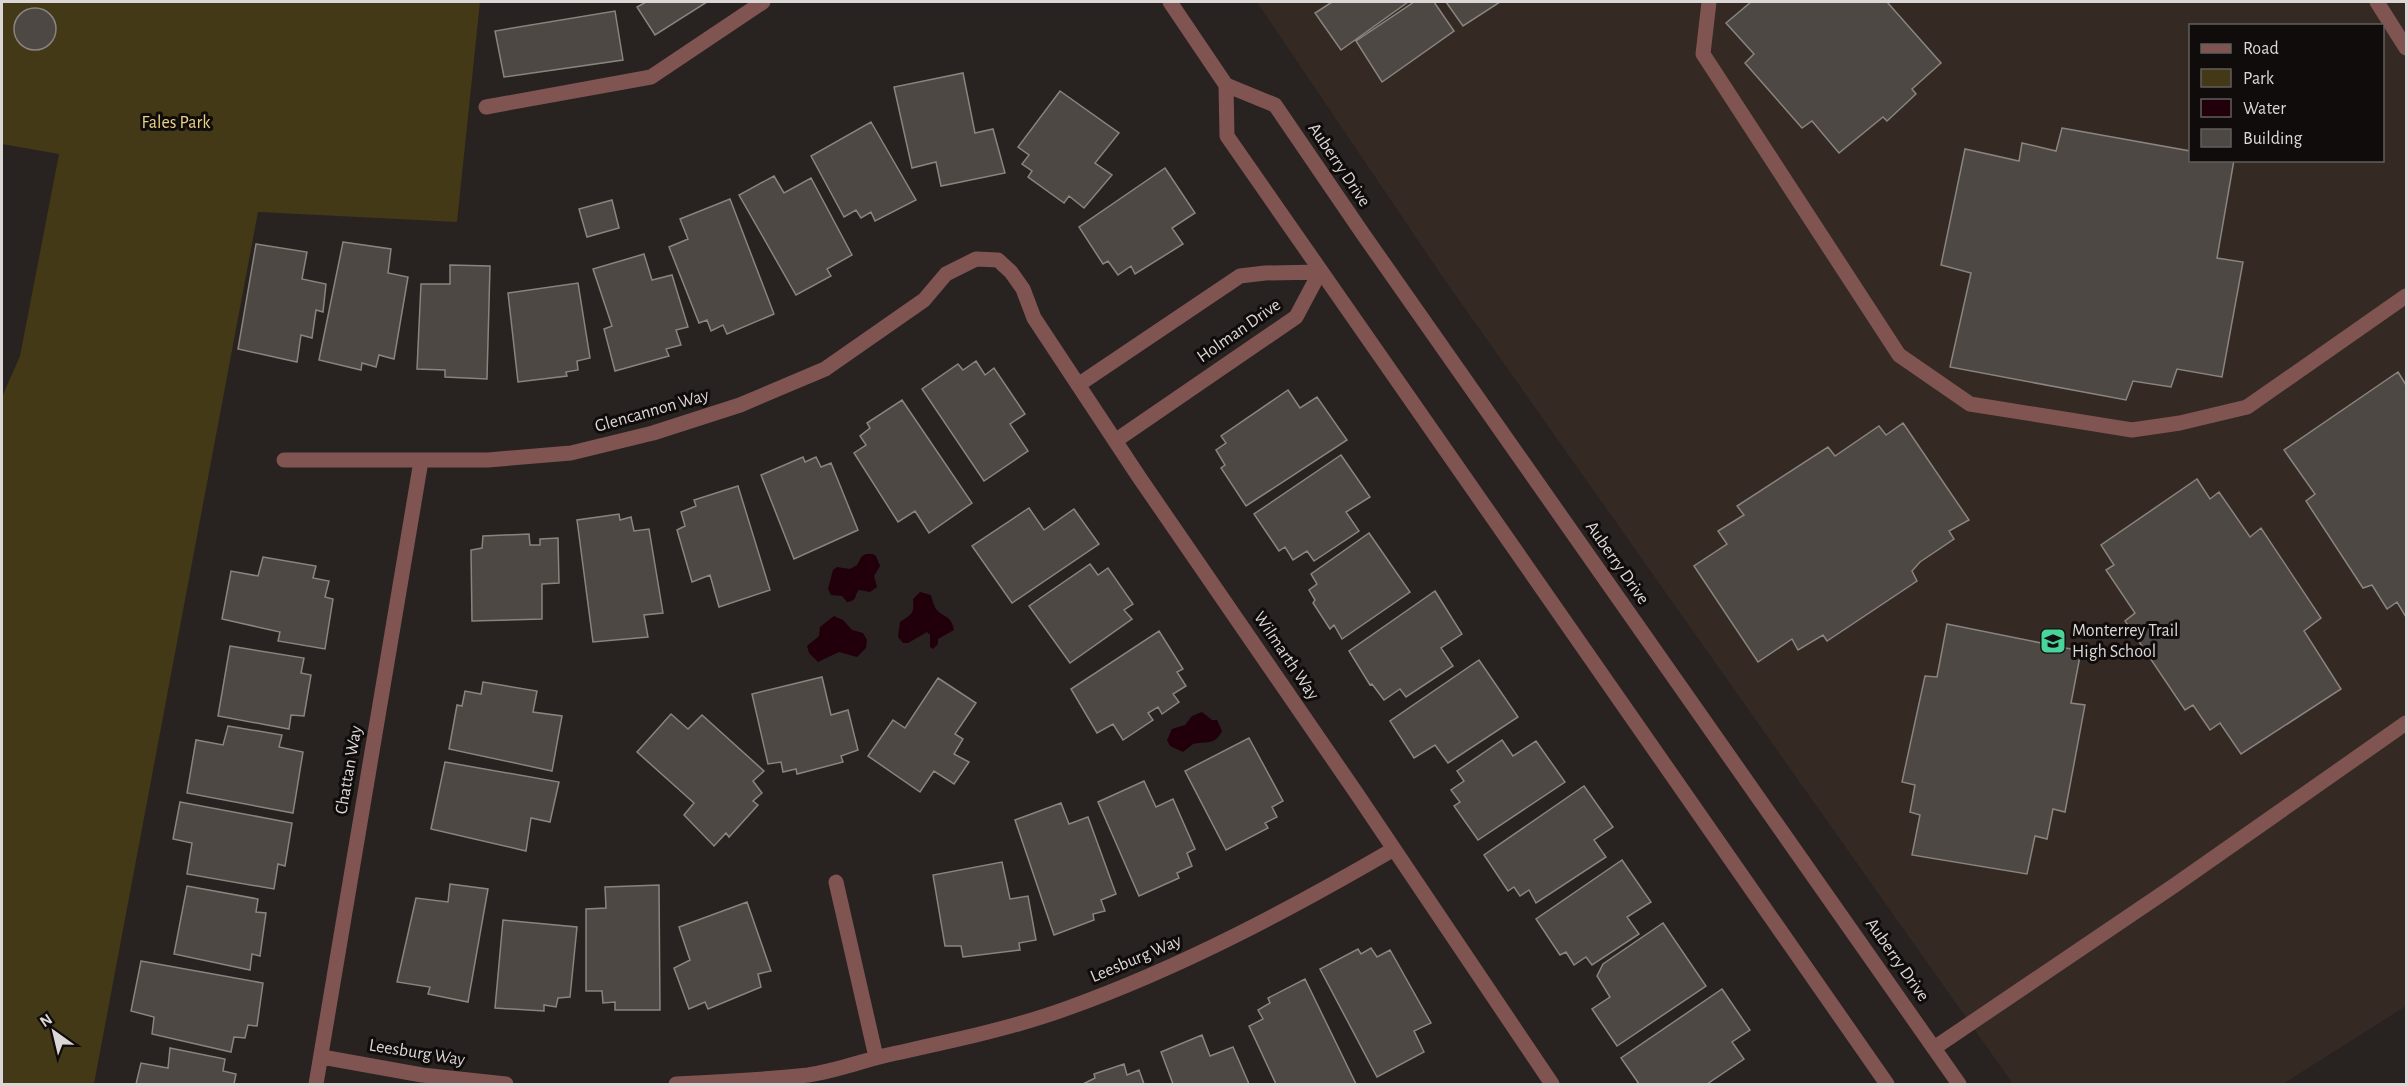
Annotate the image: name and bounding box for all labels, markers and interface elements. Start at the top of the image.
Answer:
legend [2189,24,2384,162]
text: Road [2243,40,2279,58]
text: Park [2243,70,2275,88]
text: Water [2243,100,2286,118]
park label: Fales Park [141,114,211,132]
street label: Auberry Drive [1304,120,1374,210]
text: Building [2243,130,2303,148]
street label: Holman Drive [1194,296,1284,366]
street label: Glencannon Way [593,386,711,436]
street label: Auberry Drive [1582,518,1652,608]
street label: Wilmarth Way [1250,609,1322,704]
place label: Monterrey Trail High School [2072,622,2179,661]
school or university icon: Monterrey Trail High School [2038,626,2068,656]
street label: Chattan Way [332,724,366,816]
street label: Auberry Drive [1862,915,1932,1005]
street label: Leesburg Way [1088,932,1185,986]
north arrow [24,1002,84,1062]
text: N [37,1011,55,1030]
street label: Leesburg Way [368,1037,467,1070]

